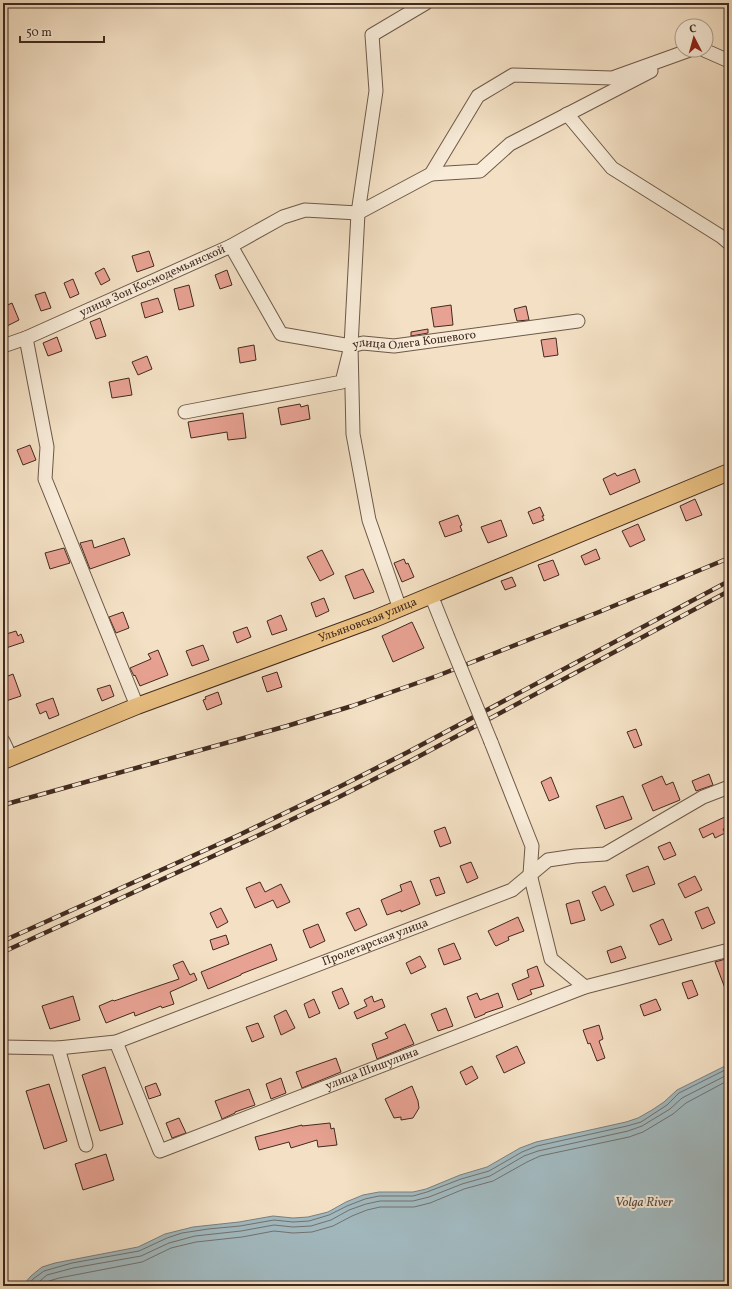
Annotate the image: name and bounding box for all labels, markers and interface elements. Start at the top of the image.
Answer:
scale bar [20,18,104,44]
north arrow [674,18,714,58]
text: С [689,22,697,37]
text: 50 m [26,25,52,41]
street label: улица Зои Космодемьянской [77,241,228,321]
street label: улица Олега Кошевого [351,327,477,354]
street label: Ульяновская улица [316,594,419,647]
street label: Пролетарская улица [320,915,431,970]
street label: улица Шишулина [323,1044,421,1094]
water label: Volga River [615,1194,673,1212]

